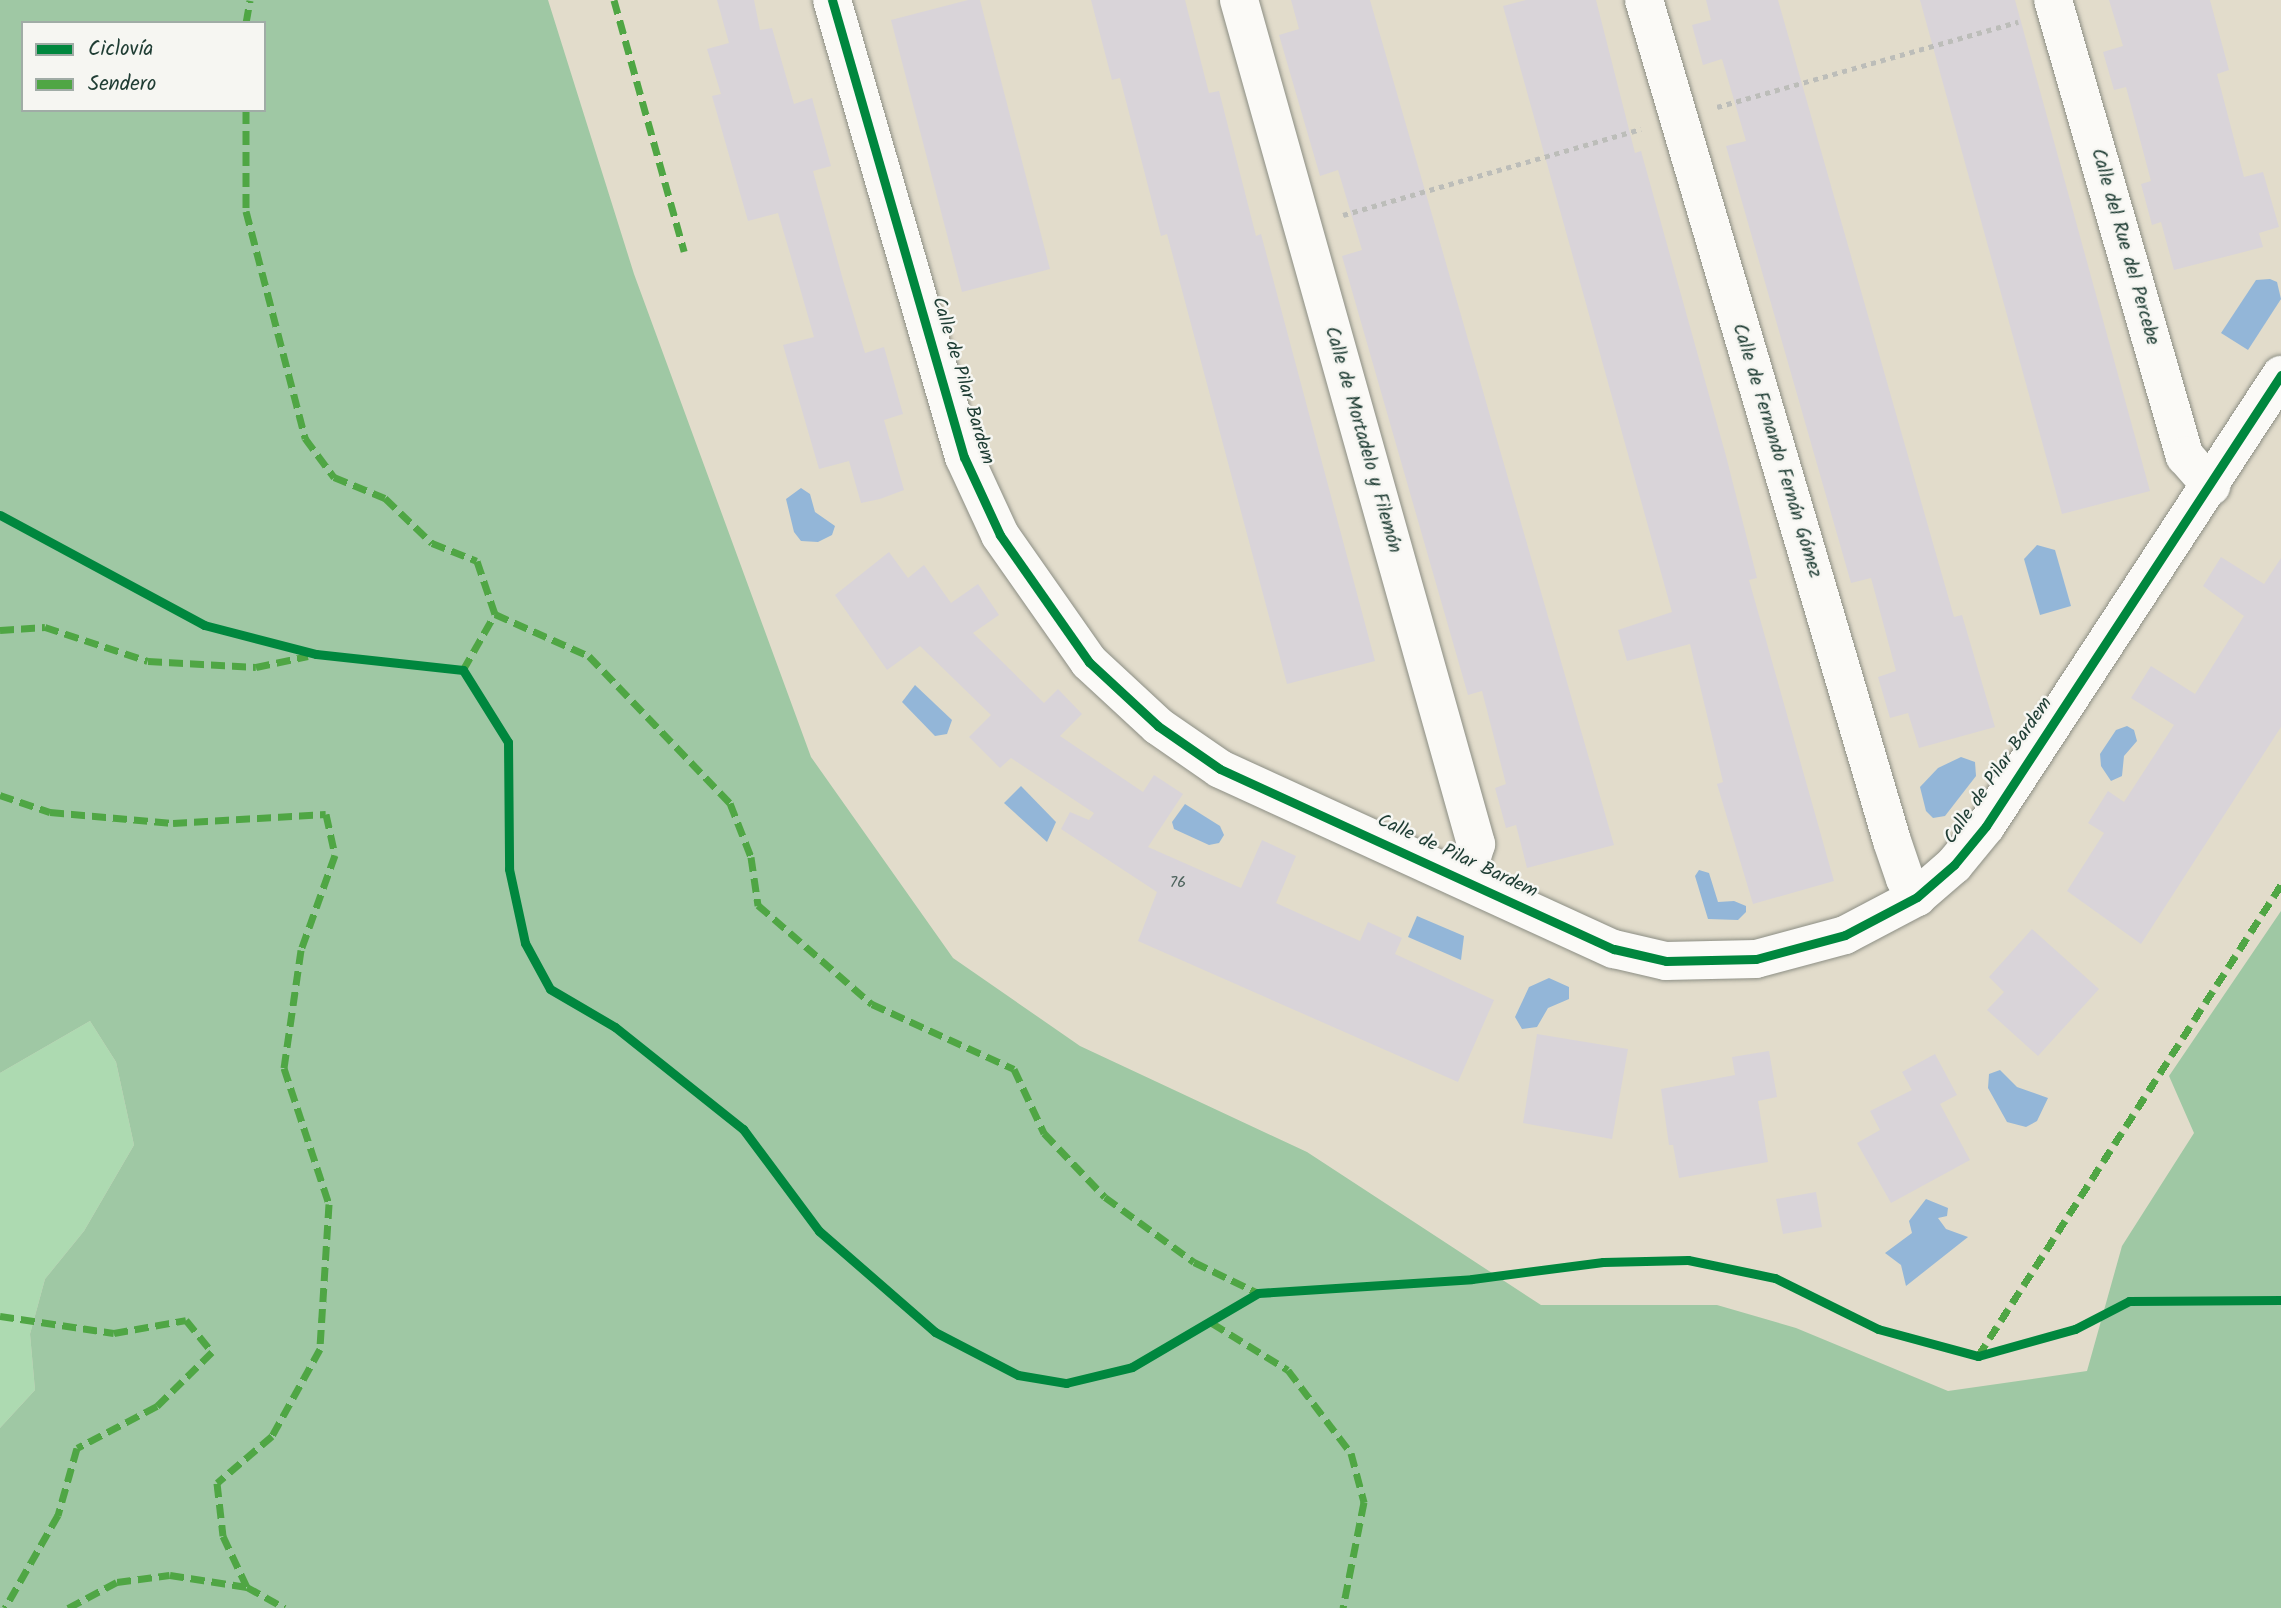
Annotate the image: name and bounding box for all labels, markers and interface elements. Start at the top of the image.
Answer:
legend [21,21,266,112]
text: Ciclovía [88,33,153,66]
text: Sendero [88,68,156,101]
street label: Calle del Rue del Percebe [2085,146,2163,348]
street label: Calle de Pilar Bardem [926,294,998,468]
street label: Calle de Fernando Fernán Gómez [1726,321,1826,581]
street label: Calle de Mortadelo y Filemón [1319,324,1405,556]
street label: Calle de Pilar Bardem [1940,693,2058,849]
street label: Calle de Pilar Bardem [1373,810,1541,904]
house number: 76 [1170,873,1186,893]

